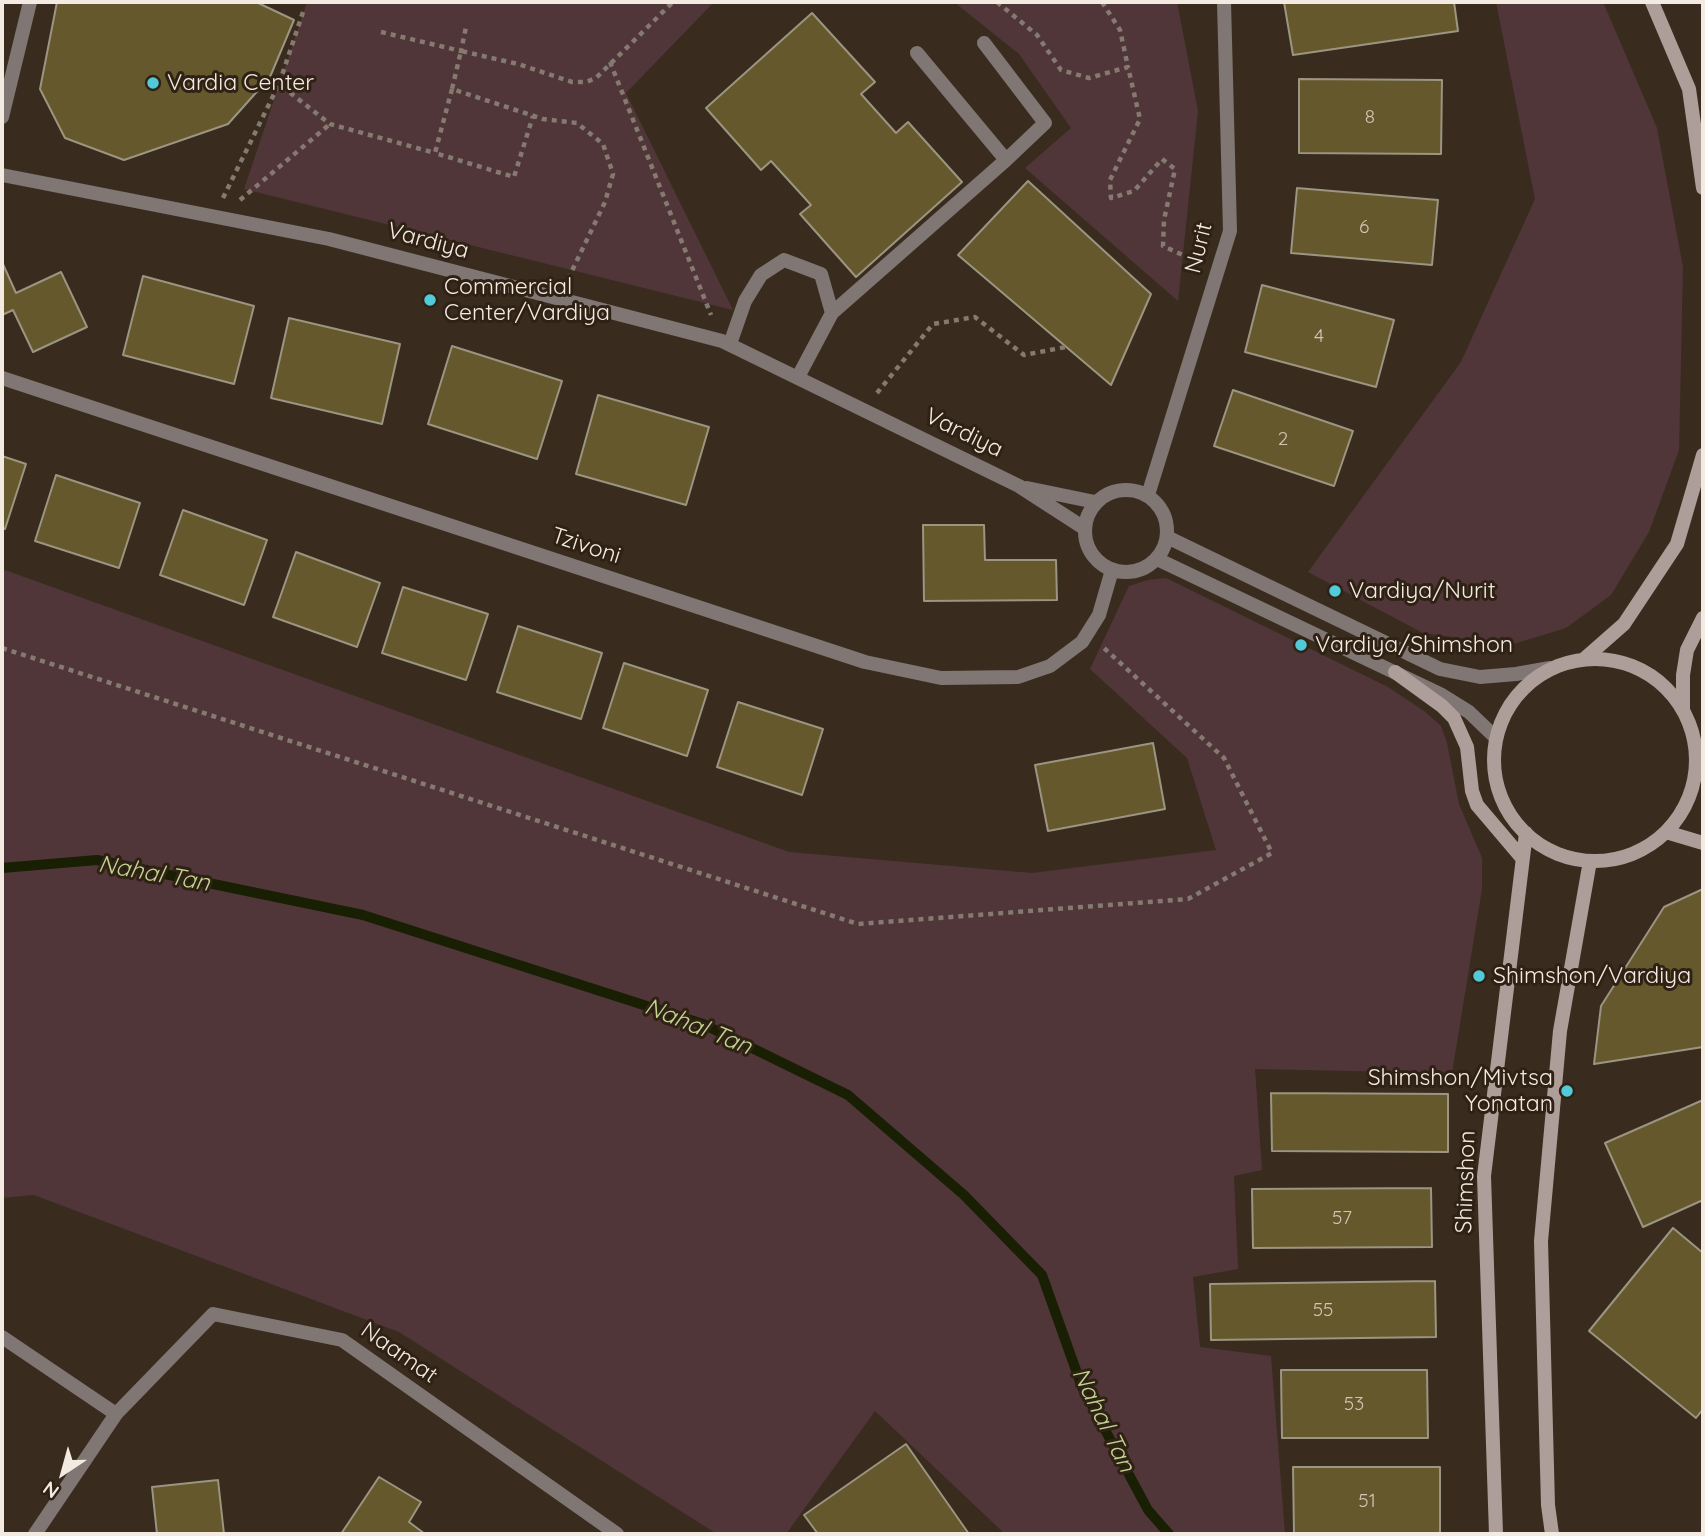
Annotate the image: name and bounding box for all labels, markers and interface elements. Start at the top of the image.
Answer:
place label: Vardia Center [167,69,314,97]
marker: Vardia Center [145,75,161,91]
house number: 8 [1365,106,1375,128]
house number: 6 [1359,216,1369,238]
street label: Vardiya [384,217,472,265]
street label: Nurit [1179,220,1219,276]
place label: Commercial Center/Vardiya [444,273,610,327]
marker: Commercial Center/Vardiya [422,292,438,308]
house number: 4 [1314,325,1324,347]
street label: Vardiya [921,402,1007,464]
house number: 2 [1278,428,1288,450]
street label: Tzivoni [548,522,624,570]
place label: Vardiya/Nurit [1349,577,1496,605]
marker: Vardiya/Nurit [1327,583,1343,599]
place label: Vardiya/Shimshon [1315,631,1513,659]
marker: Vardiya/Shimshon [1293,637,1309,653]
water label: Nahal Tan [96,850,212,898]
place label: Shimshon/Vardiya [1493,962,1691,990]
marker: Shimshon/Vardiya [1471,968,1487,984]
water label: Nahal Tan [640,993,756,1061]
place label: Shimshon/Mivtsa Yonatan [1368,1064,1553,1118]
marker: Shimshon/Mivtsa Yonatan [1559,1083,1575,1099]
street label: Shimshon [1450,1130,1482,1234]
house number: 57 [1332,1207,1352,1229]
house number: 55 [1313,1299,1333,1321]
street label: Naamat [355,1317,443,1389]
water label: Nahal Tan [1065,1363,1141,1477]
house number: 53 [1344,1393,1364,1415]
north arrow [28,1438,98,1508]
text: N [38,1476,63,1504]
house number: 51 [1358,1490,1376,1512]

